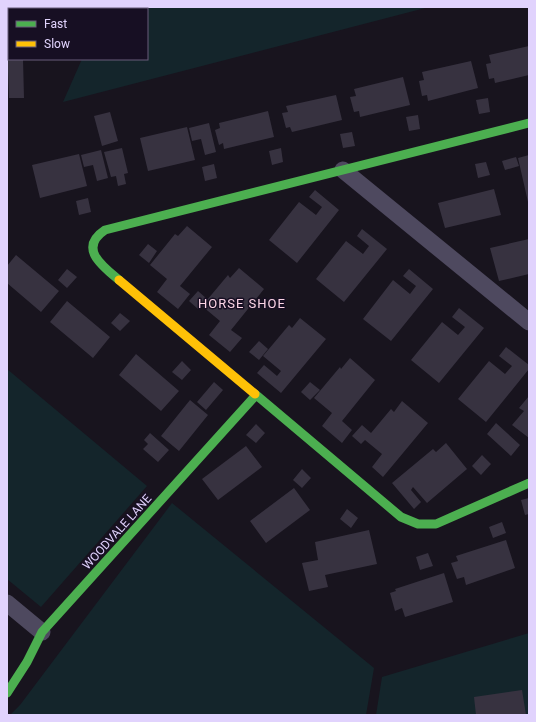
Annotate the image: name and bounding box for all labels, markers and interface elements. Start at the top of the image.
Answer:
legend [8,8,148,60]
text: Fast [44,17,67,31]
text: Slow [44,37,70,51]
district label: HORSE SHOE [198,296,286,311]
street label: WOODVALE LANE [80,492,154,572]

